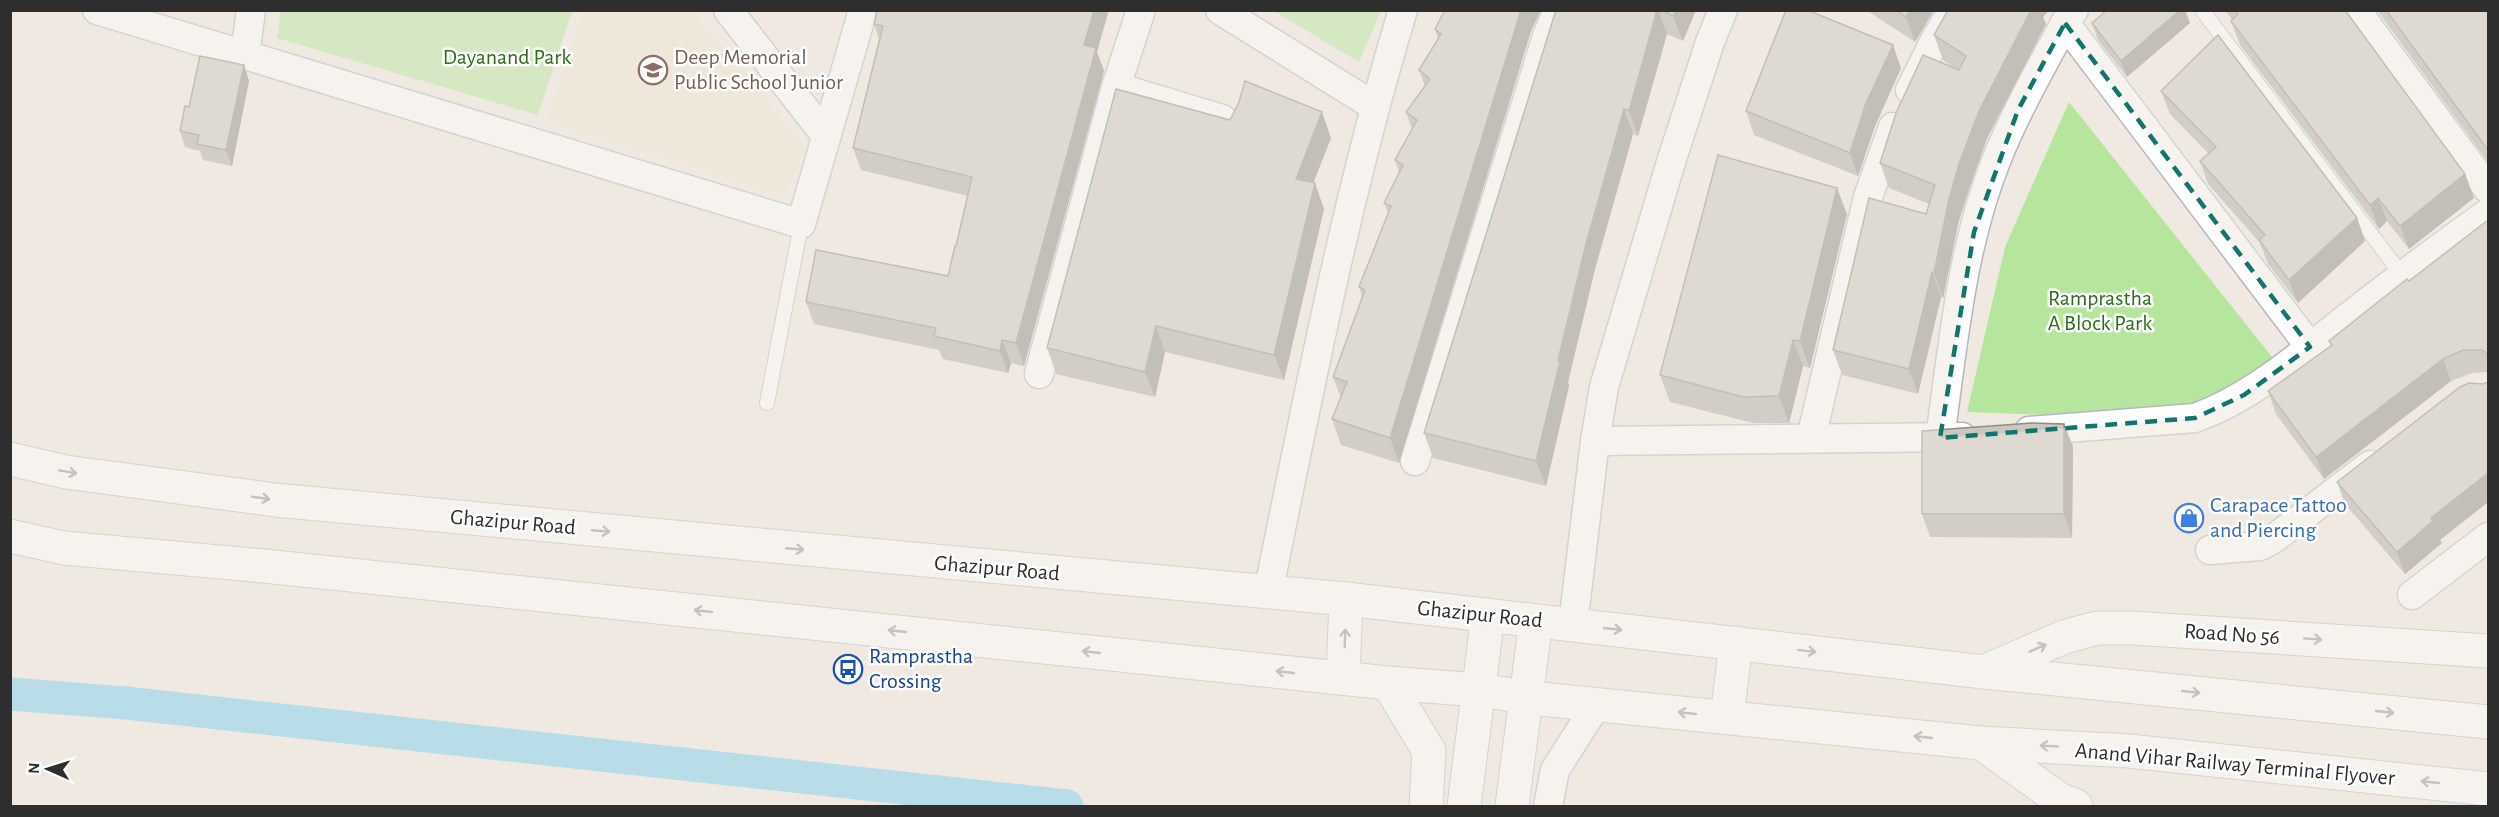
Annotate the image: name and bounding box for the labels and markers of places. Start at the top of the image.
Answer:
place label: Deep Memorial Public School Junior [674,46,843,93]
school or university icon: Deep Memorial Public School Junior [637,54,669,86]
place label: Carapace Tattoo and Piercing [2210,494,2347,541]
shop icon: Carapace Tattoo and Piercing [2173,502,2205,534]
place label: Ramprastha Crossing [869,645,973,692]
bus stop icon: Ramprastha Crossing [832,653,864,685]

